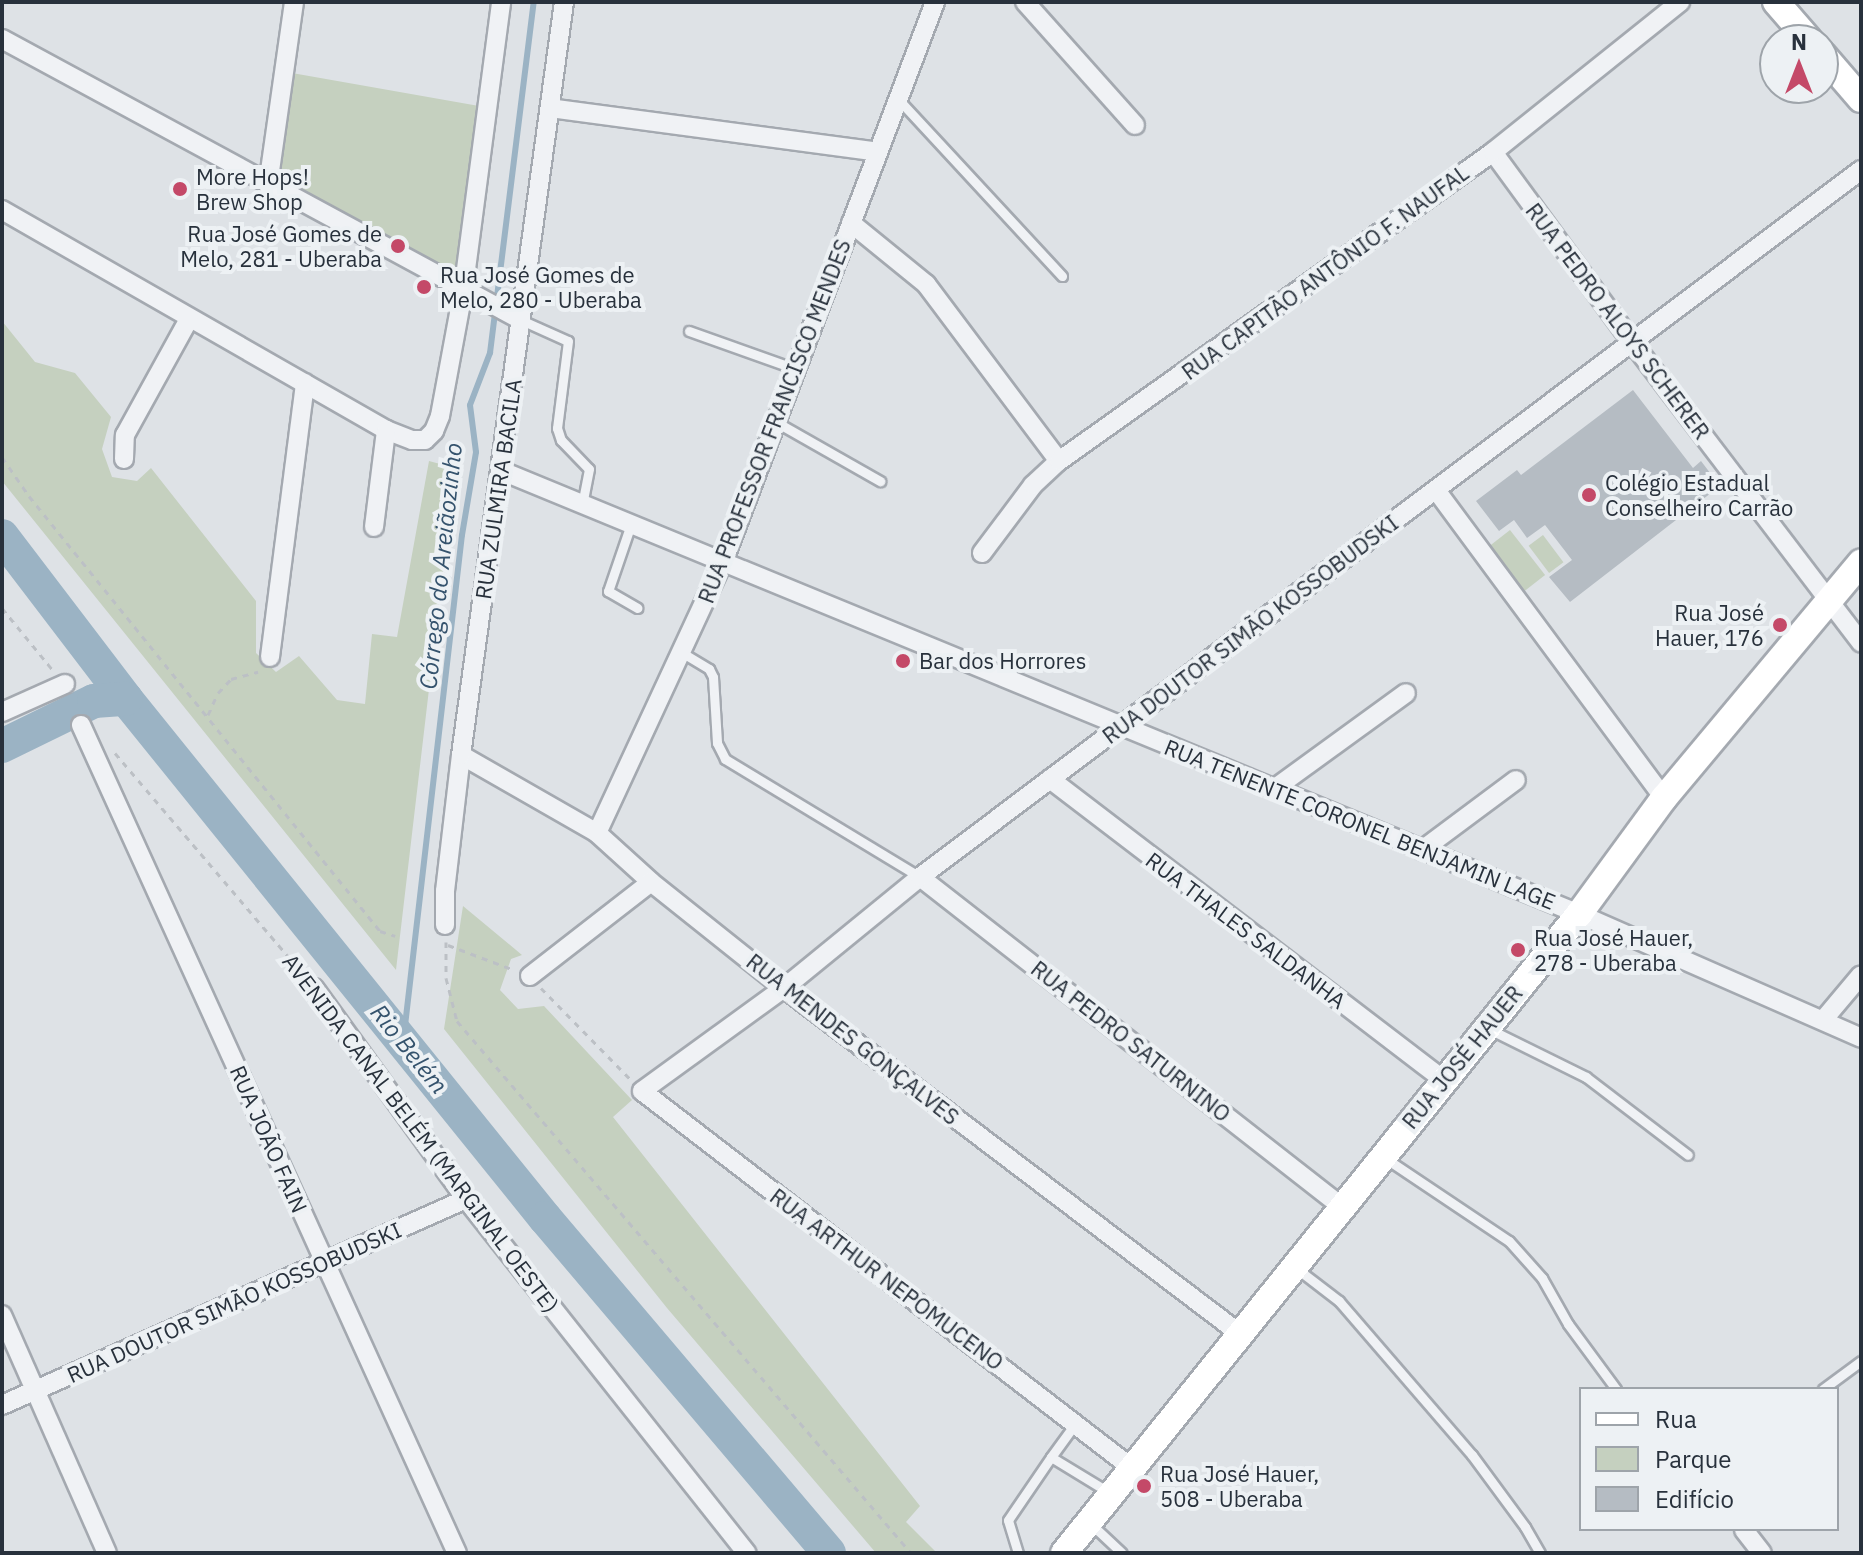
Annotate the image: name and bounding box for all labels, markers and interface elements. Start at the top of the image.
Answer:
north arrow [1759,24,1839,104]
text: N [1791,27,1807,56]
street label: RUA CAPITÃO ANTÔNIO F. NAUFAL [1176,159,1474,385]
place label: More Hops! Brew Shop [196,163,309,214]
marker: More Hops! Brew Shop [171,180,189,198]
street label: RUA PEDRO ALOYS SCHERER [1520,198,1716,444]
place label: Rua José Gomes de Melo, 281 - Uberaba [180,220,382,272]
street label: RUA PROFESSOR FRANCISCO MENDES [692,235,856,607]
marker: Rua José Gomes de Melo, 281 - Uberaba [389,237,407,255]
place label: Rua José Gomes de Melo, 280 - Uberaba [440,261,642,312]
marker: Rua José Gomes de Melo, 280 - Uberaba [415,278,433,296]
street label: RUA ZULMIRA BACILA [469,377,527,601]
water label: Córrego do Areiãozinho [414,441,468,691]
place label: Colégio Estadual Conselheiro Carrão [1605,469,1793,520]
marker: Colégio Estadual Conselheiro Carrão [1580,486,1598,504]
street label: RUA DOUTOR SIMÃO KOSSOBUDSKI [1097,509,1403,749]
place label: Rua José Hauer, 176 [1655,599,1764,650]
marker: Rua José Hauer, 176 [1771,616,1789,634]
place label: Bar dos Horrores [919,648,1086,674]
marker: Bar dos Horrores [894,652,912,670]
street label: RUA TENENTE CORONEL BENJAMIN LAGE [1161,733,1559,915]
street label: RUA THALES SALDANHA [1141,846,1351,1014]
place label: Rua José Hauer, 278 - Uberaba [1534,924,1693,976]
marker: Rua José Hauer, 278 - Uberaba [1509,941,1527,959]
street label: RUA MENDES GONÇALVES [741,948,965,1130]
street label: AVENIDA CANAL BELÉM (MARGINAL OESTE) [277,949,565,1317]
street label: RUA PEDRO SATURNINO [1026,955,1236,1127]
street label: RUA JOSÉ HAUER [1396,980,1528,1134]
water label: Rio Belém [364,999,454,1099]
street label: RUA JOÃO FAIN [225,1061,313,1217]
street label: RUA ARTHUR NEPOMUCENO [765,1183,1009,1375]
street label: RUA DOUTOR SIMÃO KOSSOBUDSKI [63,1216,405,1388]
legend [1579,1387,1839,1531]
text: Rua [1655,1403,1697,1435]
text: Parque [1655,1443,1732,1475]
place label: Rua José Hauer, 508 - Uberaba [1160,1460,1319,1512]
marker: Rua José Hauer, 508 - Uberaba [1135,1477,1153,1495]
text: Edifício [1655,1483,1734,1515]

